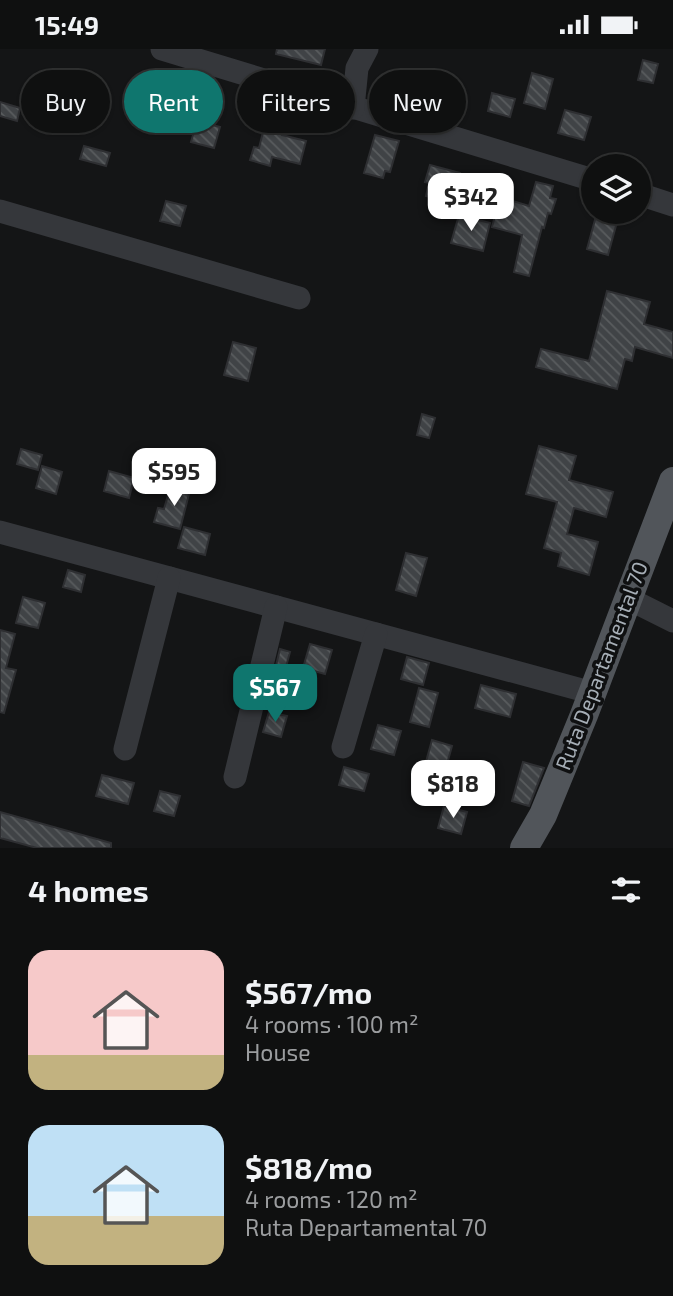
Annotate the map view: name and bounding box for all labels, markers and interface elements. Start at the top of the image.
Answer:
text: 15:49 [35,9,99,40]
chip: Buy [21,70,110,133]
chip: Rent [124,70,223,133]
chip: Filters [237,70,355,133]
chip: New [369,70,466,133]
map controls [581,154,651,224]
button: layers [581,154,651,224]
pin: $342 [430,173,512,233]
text: $342 [444,182,498,210]
pin: $595 [133,449,215,508]
text: $595 [148,457,200,485]
street label: Ruta Departamental 70 [549,558,652,773]
pin: $567 [234,665,316,724]
text: $567 [249,673,301,701]
pin: $818 [412,761,494,820]
text: $818 [427,769,479,797]
icon: filters [607,871,645,909]
text: 4 homes [28,872,149,908]
text: $567/mo [245,974,372,1010]
icon: home [84,978,168,1062]
text: 4 rooms · 100 m² [245,1010,419,1038]
text: House [245,1038,311,1066]
text: $818/mo [245,1149,373,1185]
icon: home [84,1153,168,1237]
text: 4 rooms · 120 m² [245,1185,418,1213]
text: Ruta Departamental 70 [245,1213,487,1241]

